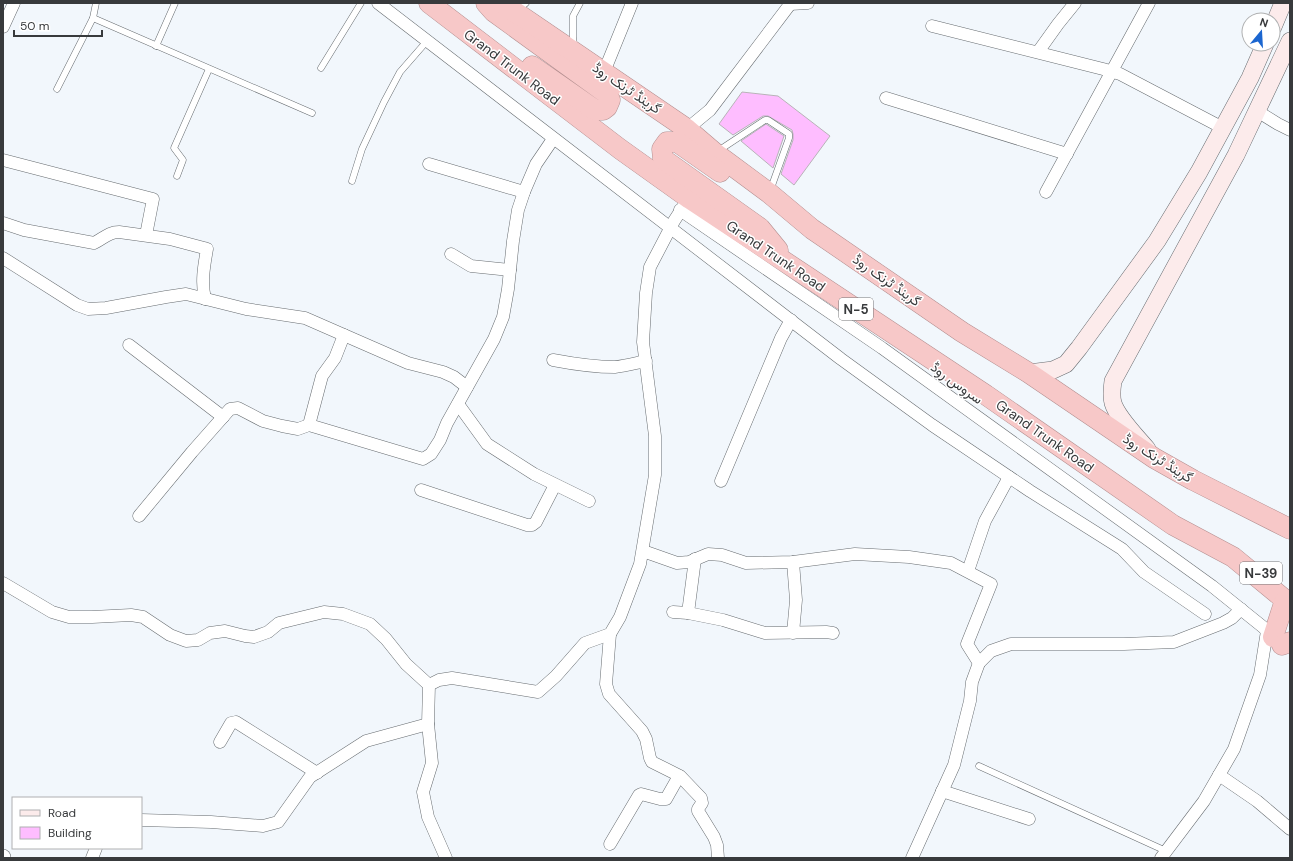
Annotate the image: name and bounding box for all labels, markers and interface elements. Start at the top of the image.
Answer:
scale bar [14,12,102,38]
north arrow [1241,12,1281,52]
text: N [1258,15,1270,30]
text: 50 m [20,18,49,34]
street label: Grand Trunk Road [460,25,564,109]
street label: گرینڈ ٹرنک روڈ [589,58,665,118]
street label: Grand Trunk Road [723,216,829,296]
street label: گرینڈ ٹرنک روڈ [850,250,924,310]
road number: N-5 [839,298,873,320]
street label: سروس روڈ [927,358,987,408]
street label: Grand Trunk Road [992,395,1098,477]
street label: گرینڈ ٹرنک روڈ [1120,429,1196,487]
road number: N-39 [1240,562,1282,584]
legend [12,797,142,849]
text: Road [48,805,76,821]
text: Building [48,825,92,841]

